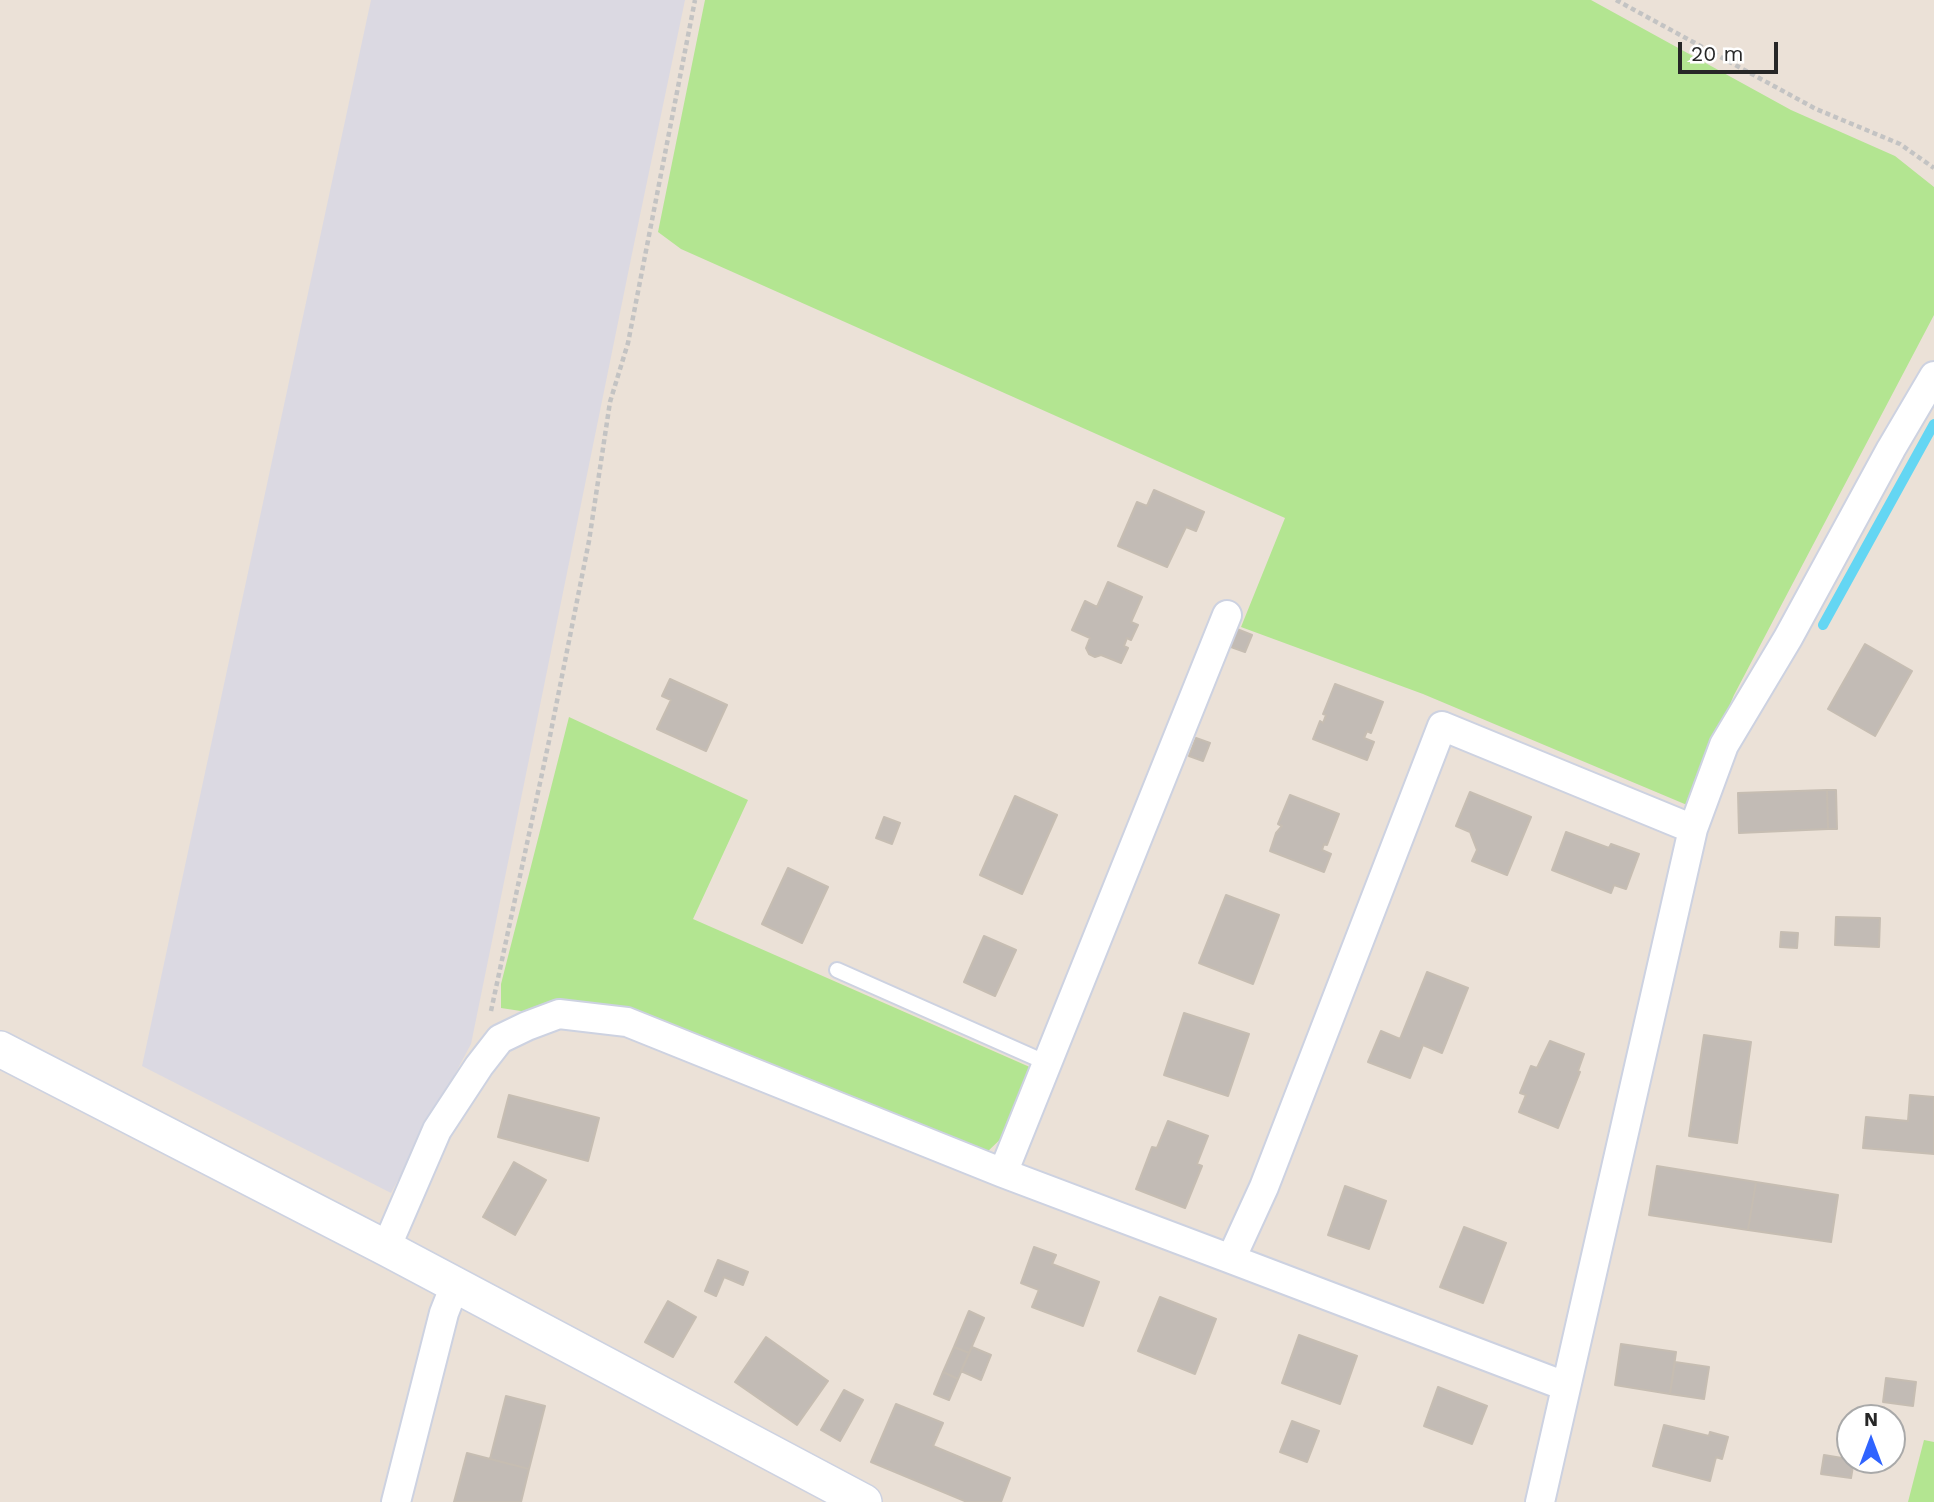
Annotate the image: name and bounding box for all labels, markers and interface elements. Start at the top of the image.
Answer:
scale bar [1682,28,1782,72]
text: 20 m [1691,41,1743,66]
north arrow [1836,1404,1906,1474]
text: N [1864,1408,1878,1431]

